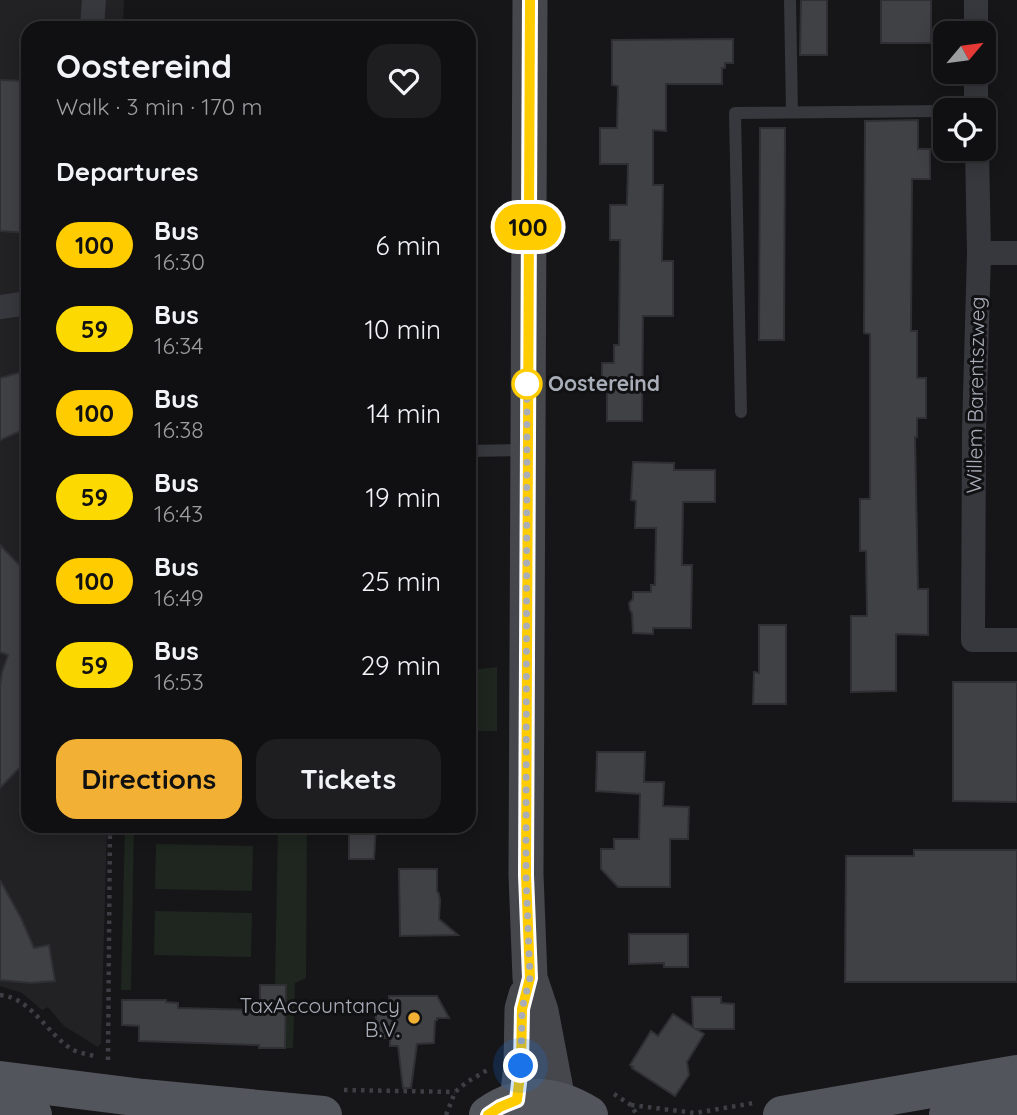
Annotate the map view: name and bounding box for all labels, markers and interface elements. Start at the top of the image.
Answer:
north arrow [933,21,996,84]
map controls [933,21,996,161]
button: heart [367,44,441,118]
text: Oostereind [56,45,232,86]
text: Walk · 3 min · 170 m [56,92,262,121]
button: locate [933,98,996,161]
text: Departures [56,155,199,188]
line badge: 100 [488,204,568,250]
text: 100 [509,212,547,242]
text: Bus [154,214,199,247]
text: 6 min [376,229,441,262]
text: 100 [75,230,114,260]
text: 16:30 [154,247,205,276]
street label: Willem Barentszweg [960,296,990,494]
text: Bus [154,298,199,331]
text: 10 min [365,313,441,346]
text: 59 [81,314,108,344]
text: 16:34 [154,331,203,360]
marker: Oostereind [512,369,542,399]
place label: Oostereind [548,370,660,396]
text: Bus [154,382,199,415]
text: 14 min [367,397,441,430]
text: 100 [75,398,114,428]
text: 16:38 [154,415,204,444]
text: Bus [154,466,199,499]
text: 19 min [365,481,441,514]
text: 59 [81,482,108,512]
text: 16:43 [154,499,203,528]
text: Bus [154,550,199,583]
text: 25 min [361,565,441,598]
text: 100 [75,566,114,596]
text: 16:49 [154,583,204,612]
text: Bus [154,634,199,667]
text: 29 min [361,649,441,682]
text: 59 [81,650,108,680]
text: 16:53 [154,667,204,696]
button: Directions [56,739,242,819]
button: Tickets [256,739,441,819]
place label: TaxAccountancy B.V. [240,992,400,1042]
marker: TaxAccountancy B.V. [406,1010,422,1026]
your location [503,1048,538,1083]

